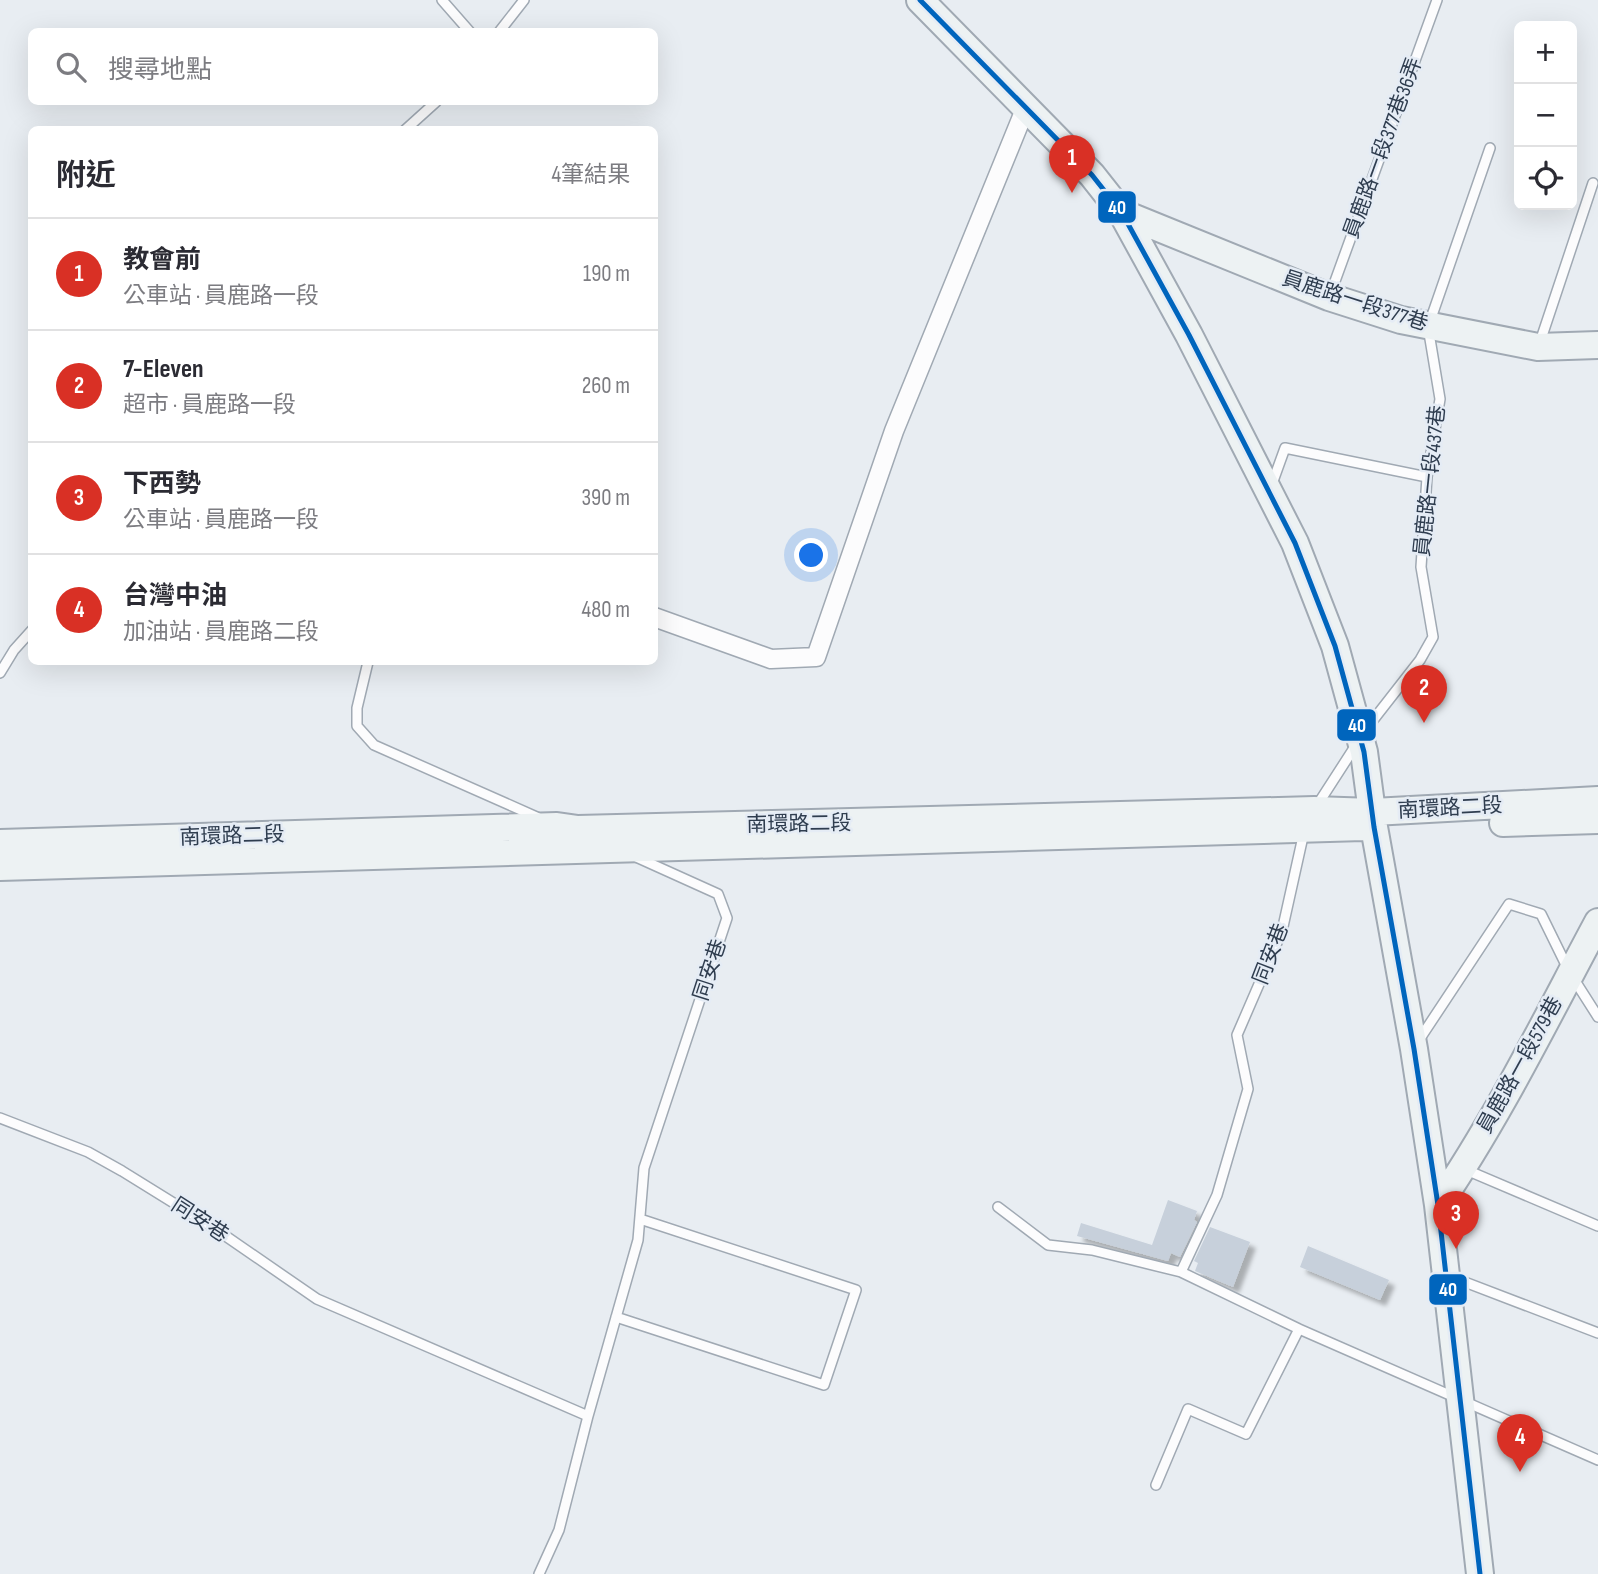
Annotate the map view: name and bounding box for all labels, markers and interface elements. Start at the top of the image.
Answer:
map controls [1514,21,1577,210]
button: + [1514,21,1577,84]
search box [28,28,658,105]
icon: search [52,48,90,86]
street label: 員鹿路一段377巷36弄 [1339,54,1427,242]
text: 搜尋地點 [108,55,212,86]
button: − [1514,84,1577,147]
pin: 1 [1049,135,1095,193]
button: locate [1514,147,1577,210]
text: 附近 [56,158,116,194]
text: 4筆結果 [551,161,630,189]
line badge: 40 [1097,190,1137,224]
text: 40 [1108,197,1126,220]
text: 教會前 [123,245,201,276]
text: 1 [74,260,84,288]
text: 190 m [583,260,630,288]
street label: 員鹿路一段377巷 [1279,266,1431,336]
text: 公車站 · 員鹿路一段 [123,282,319,310]
text: 7-Eleven [123,354,204,385]
text: 2 [74,372,84,400]
text: 260 m [582,372,630,400]
text: 超市 · 員鹿路一段 [123,391,296,419]
street label: 員鹿路一段437巷 [1410,404,1450,558]
text: 下西勢 [123,469,201,500]
text: 3 [74,484,84,512]
text: 390 m [581,484,630,512]
text: 公車站 · 員鹿路一段 [123,506,319,534]
your location [794,538,828,572]
text: 台灣中油 [123,581,227,612]
text: 4 [74,596,84,624]
text: 480 m [582,596,630,624]
text: 加油站 · 員鹿路二段 [123,618,319,646]
pin: 2 [1401,665,1447,723]
line badge: 40 [1336,708,1377,742]
text: 40 [1348,715,1366,738]
street label: 南環路二段 [1397,793,1503,823]
street label: 南環路二段 [746,811,852,837]
street label: 南環路二段 [179,822,285,850]
street label: 同安巷 [1248,920,1294,988]
street label: 同安巷 [688,936,732,1004]
street label: 員鹿路一段579巷 [1472,992,1568,1138]
pin: 3 [1433,1191,1479,1249]
street label: 同安巷 [167,1192,233,1248]
line badge: 40 [1428,1273,1468,1306]
text: 40 [1439,1279,1457,1302]
pin: 4 [1497,1414,1543,1472]

